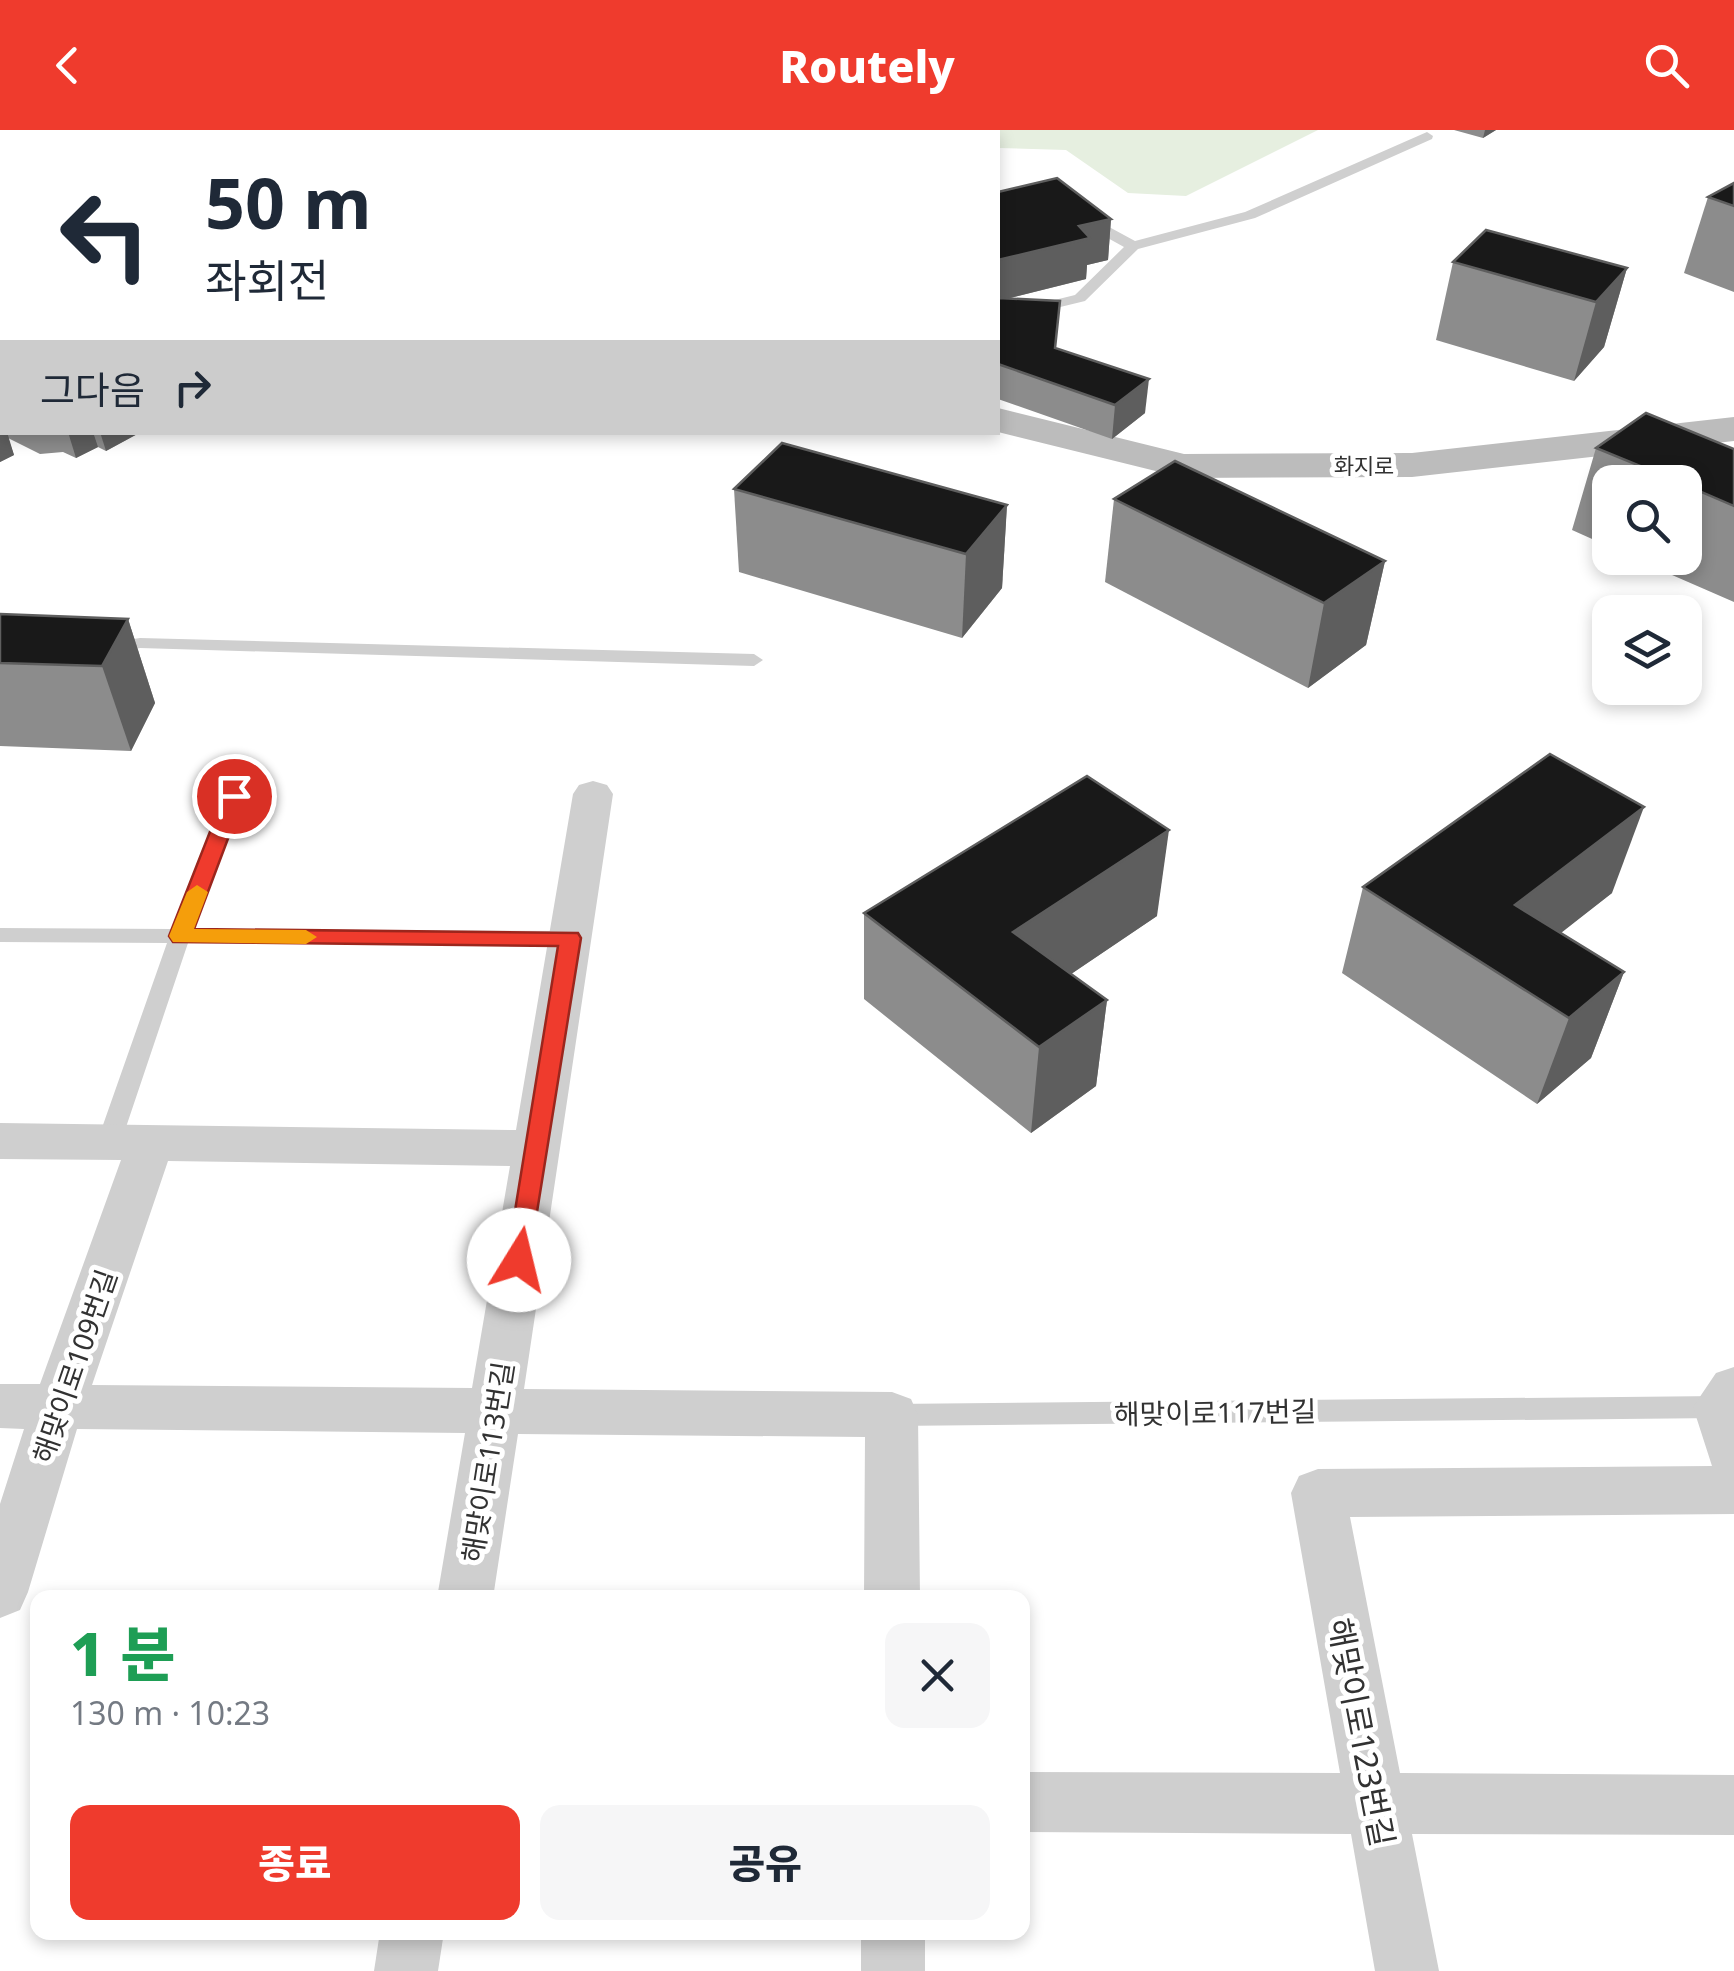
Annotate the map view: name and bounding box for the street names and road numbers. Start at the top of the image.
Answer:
street label: 화지로 [1334,450,1394,480]
street label: 해맞이로109번길 [23,1264,125,1468]
street label: 해맞이로113번길 [452,1359,522,1565]
street label: 해맞이로117번길 [1113,1391,1317,1433]
street label: 해맞이로123번길 [1319,1614,1405,1850]

